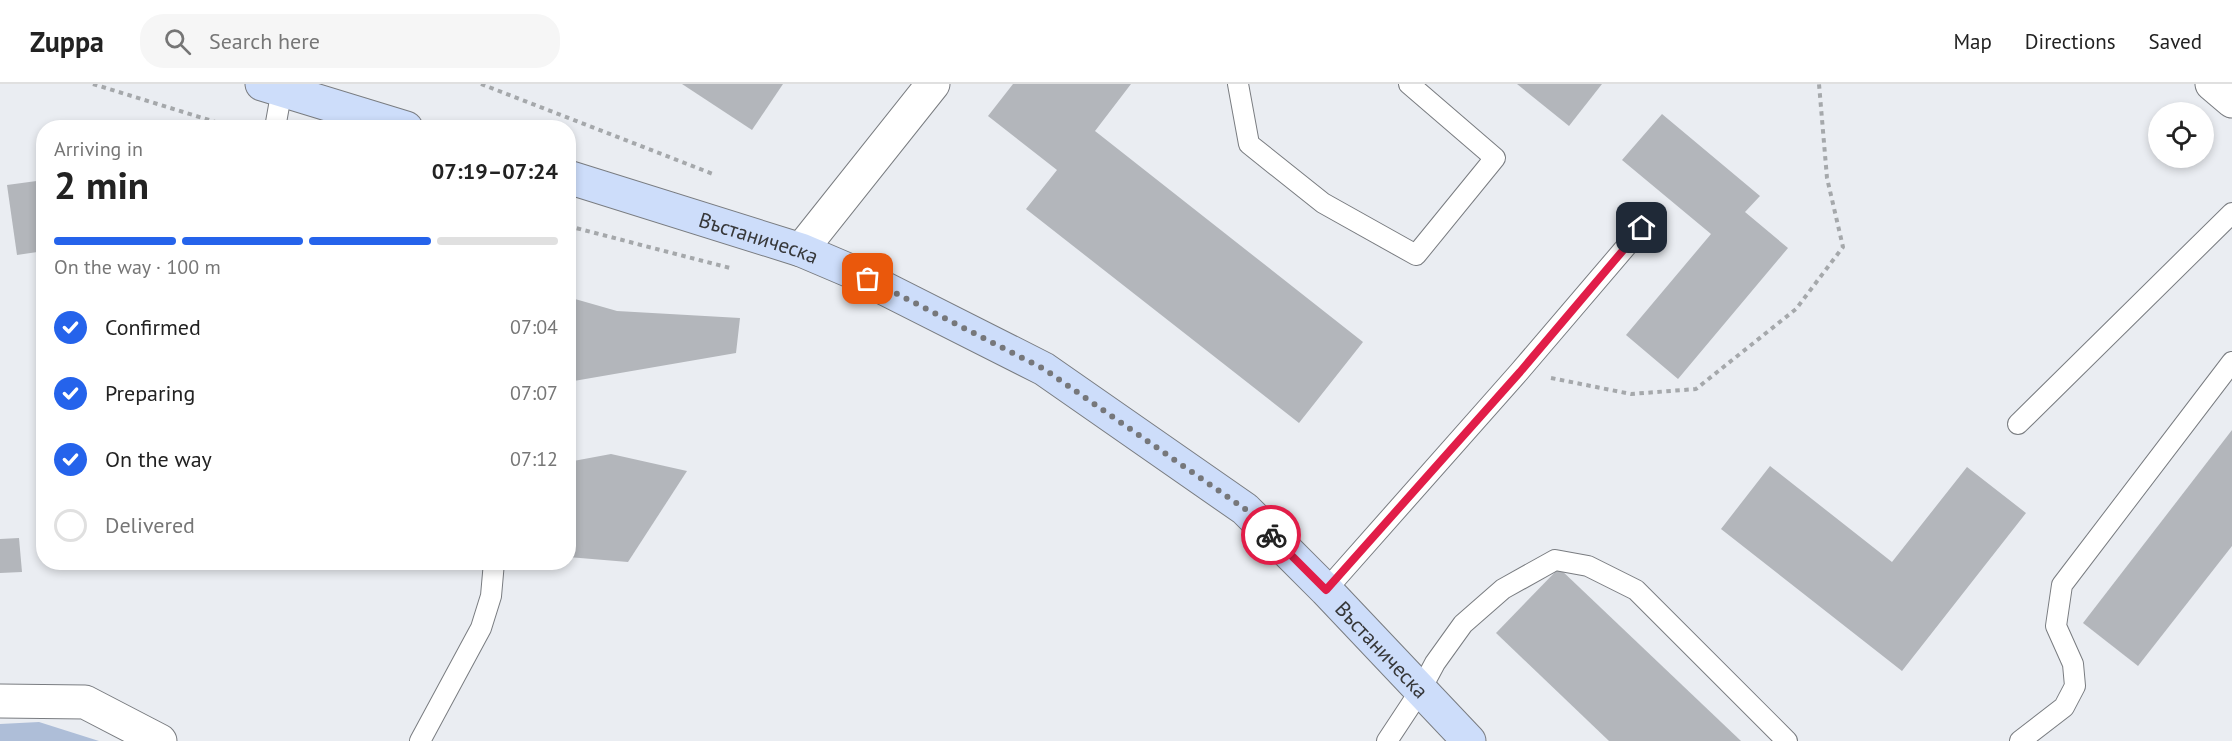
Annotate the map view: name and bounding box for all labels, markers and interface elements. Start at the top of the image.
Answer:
search box [140,14,560,68]
text: Zuppa [30,23,104,60]
icon: search [161,25,194,58]
text: Search here [209,27,320,55]
text: Map [1953,28,1992,55]
text: Directions [2025,28,2116,55]
text: Saved [2149,28,2202,55]
map controls [2148,102,2214,168]
button: locate [2148,102,2214,168]
text: Arriving in [54,136,143,162]
text: 07:19–07:24 [432,157,558,185]
text: 2 min [54,159,149,210]
pin [1616,202,1667,253]
street label: Въстаническа [696,205,823,269]
icon: home [1625,211,1658,244]
pin [842,253,893,304]
text: On the way · 100 m [54,254,221,280]
icon: bag [851,262,884,295]
icon: check [54,311,87,344]
text: Confirmed [105,313,201,341]
text: 07:04 [510,314,558,340]
icon: check [54,377,87,410]
text: Preparing [105,379,195,407]
text: 07:07 [510,380,558,406]
icon: check [54,443,87,476]
text: On the way [105,445,212,473]
text: 07:12 [510,446,558,472]
courier [1241,505,1301,565]
text: Delivered [105,511,195,539]
icon: bike [1255,519,1288,552]
street label: Въстаническа [1330,595,1435,704]

